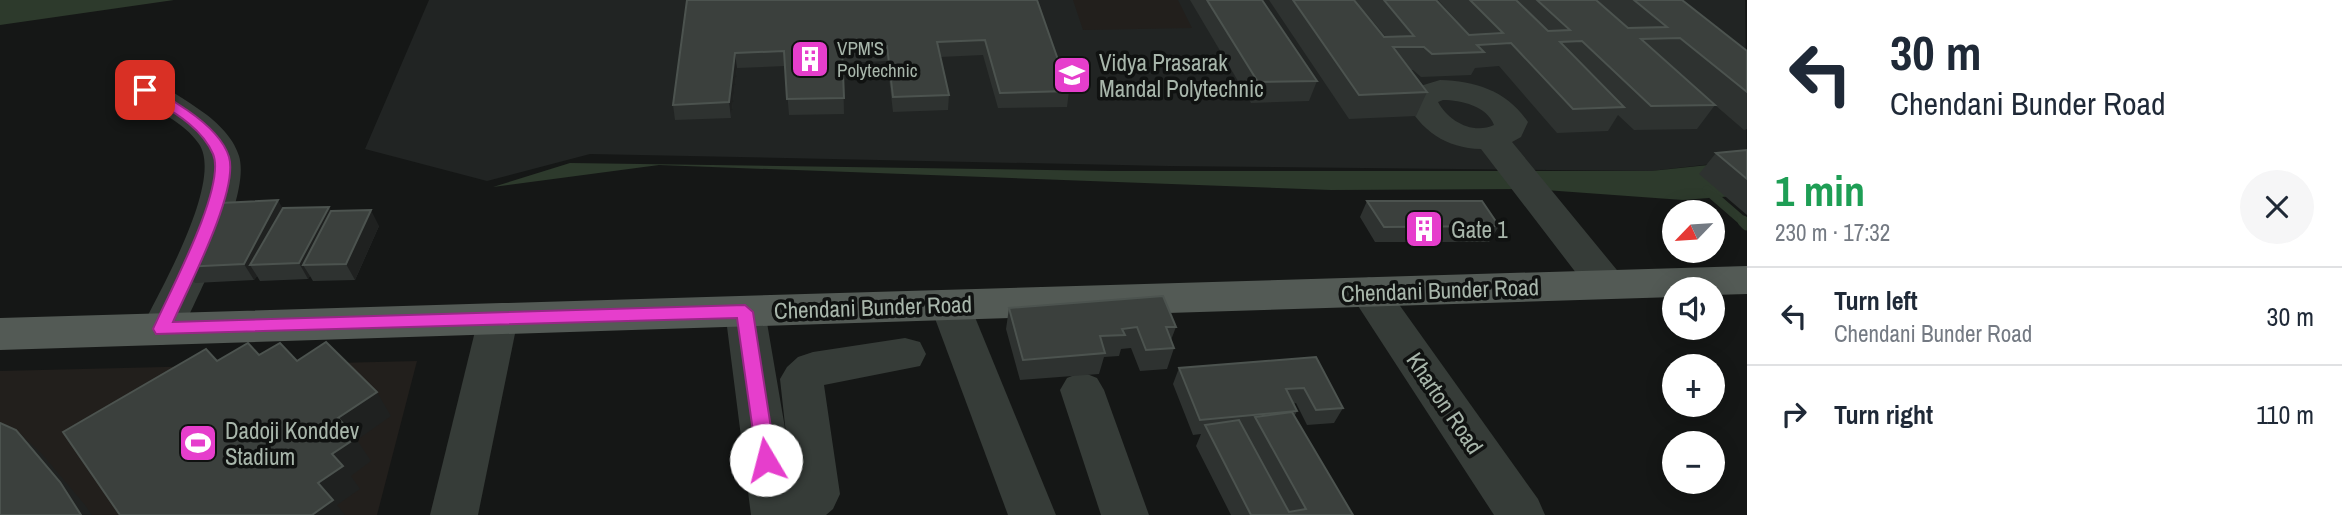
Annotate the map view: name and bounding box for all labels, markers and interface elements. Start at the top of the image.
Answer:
text: 30 m [1890,19,1982,85]
icon: left [1775,28,1866,119]
place label: VPM'S Polytechnic [837,35,918,83]
building icon: VPM'S Polytechnic [789,38,831,80]
place label: Vidya Prasarak Mandal Polytechnic [1099,47,1264,104]
school or university icon: Vidya Prasarak Mandal Polytechnic [1051,54,1093,96]
pin [115,60,175,120]
icon: arrive [126,71,164,109]
text: Chendani Bunder Road [1890,82,2166,125]
text: 1 min [1775,163,1865,219]
button: close [2240,170,2314,244]
north arrow [1662,200,1726,262]
map controls [1662,200,1725,494]
building icon: Gate 1 [1403,208,1445,250]
place label: Gate 1 [1451,214,1508,245]
text: 230 m · 17:32 [1775,217,1890,248]
street label: Chendani Bunder Road [1340,271,1540,309]
button: sound [1662,277,1725,340]
text: Turn left [1834,283,1918,318]
street label: Chendani Bunder Road [773,288,973,326]
icon: left [1775,297,1813,335]
text: 30 m [2267,299,2314,334]
text: Chendani Bunder Road [1834,318,2032,349]
street label: Kharton Road [1400,346,1490,460]
button: + [1662,354,1725,417]
icon: right [1775,395,1813,433]
text: Turn right [1834,397,1933,432]
text: 110 m [2256,397,2314,432]
place label: Dadoji Konddev Stadium [225,415,360,472]
sports icon: Dadoji Konddev Stadium [177,422,219,464]
position arrow [729,423,803,497]
button: − [1662,431,1725,494]

